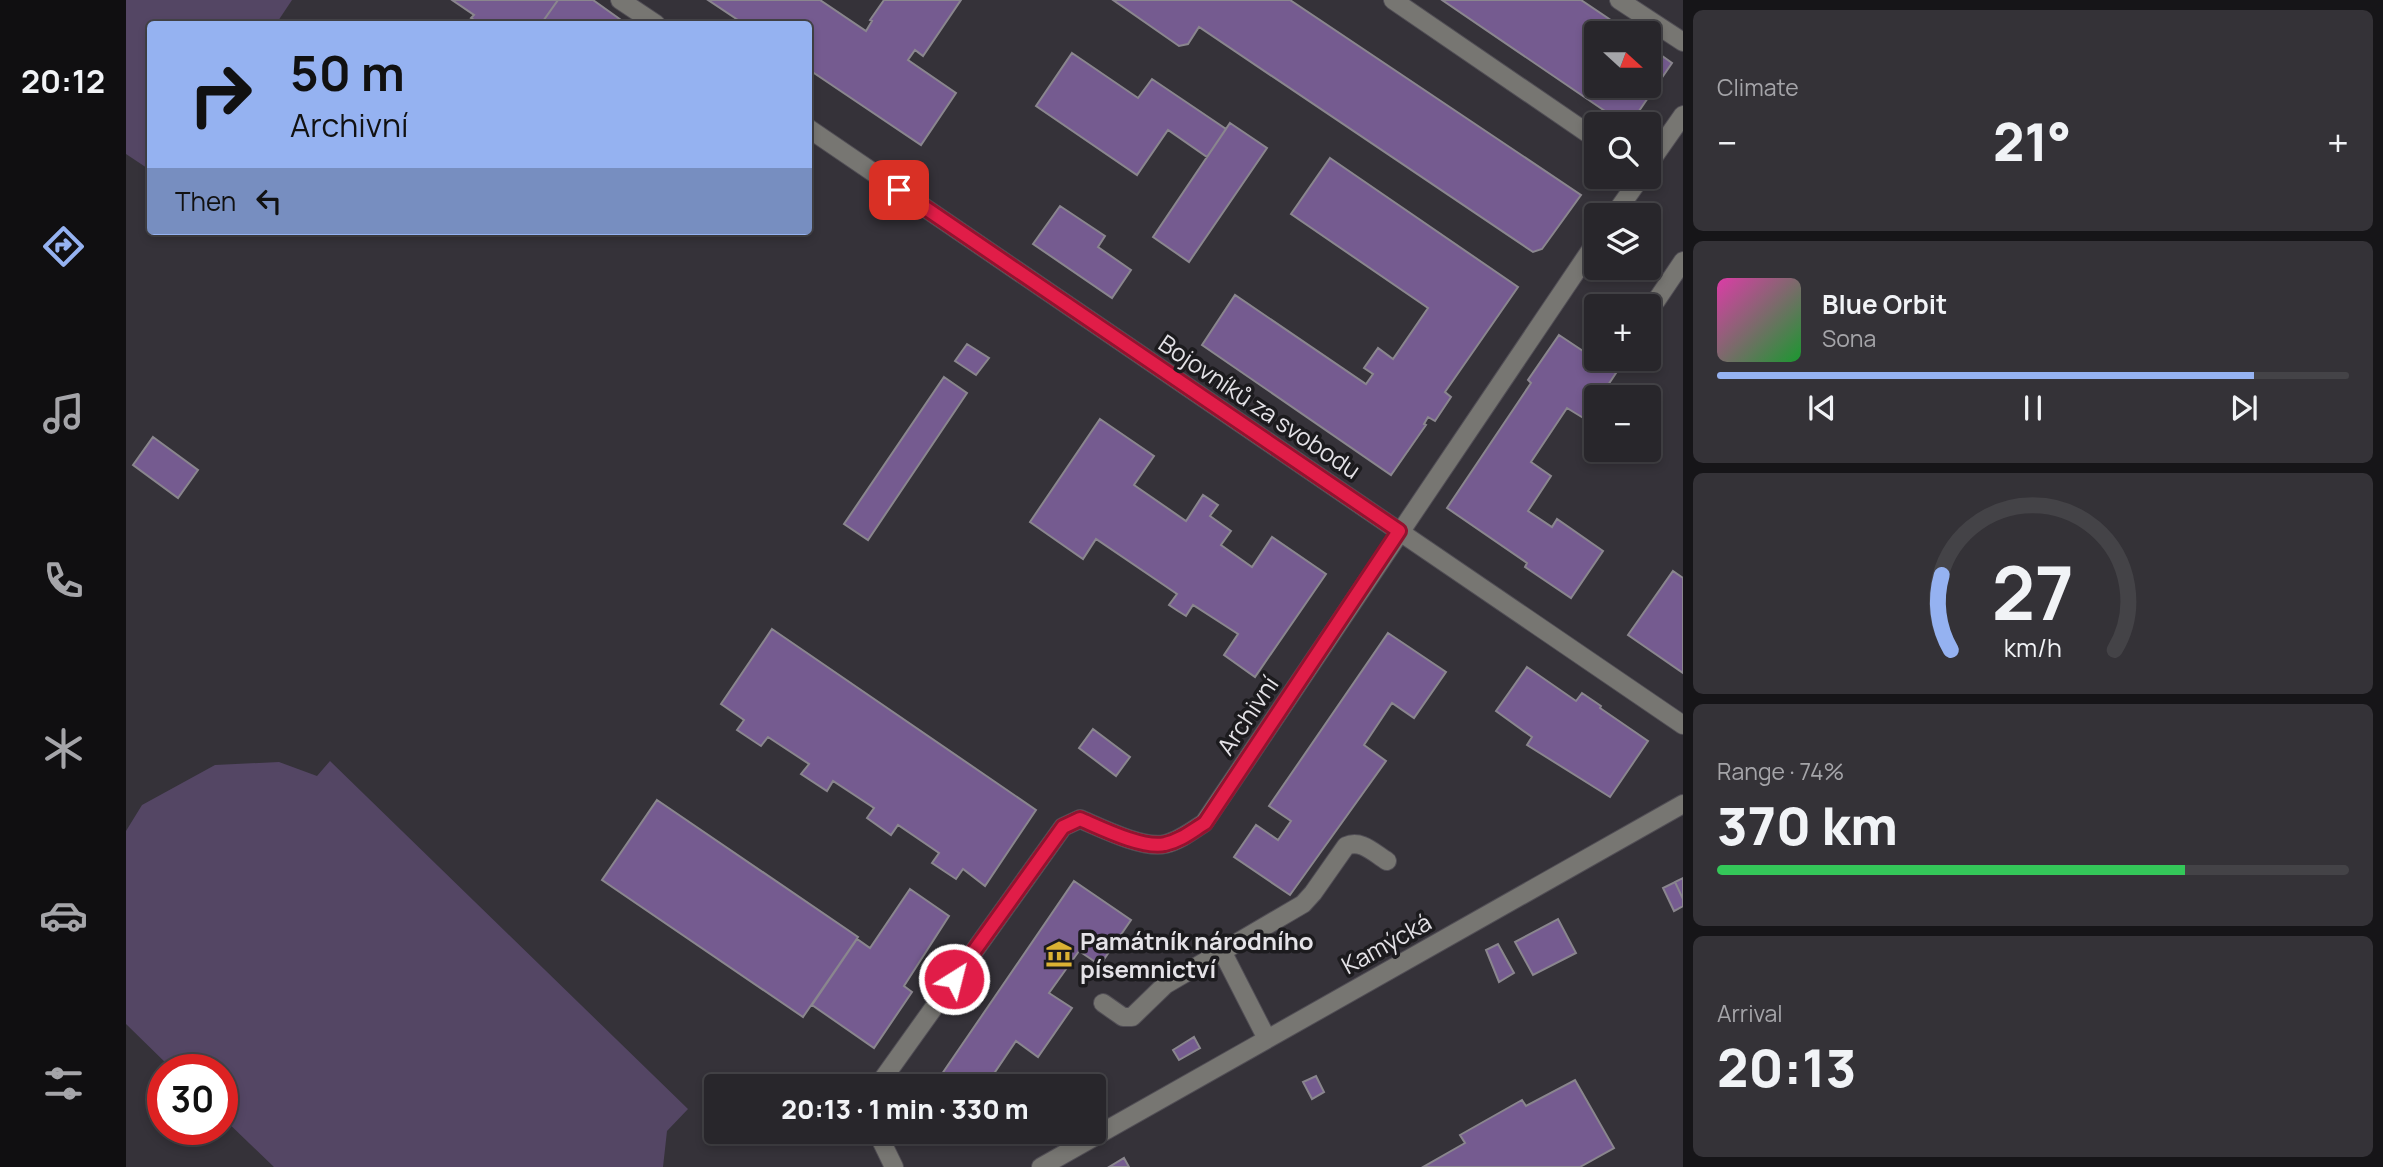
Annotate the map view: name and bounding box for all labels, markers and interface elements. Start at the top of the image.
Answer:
north arrow [1584,21,1661,98]
map controls [1584,21,1661,462]
text: 50 m [290,39,405,106]
icon: right [175,49,266,140]
text: 20:12 [21,59,105,103]
text: Climate [1717,71,1799,103]
text: Archivní [290,103,408,147]
text: 21° [1993,106,2072,177]
button: search [1584,112,1661,189]
text: − [1717,116,1738,168]
text: + [2327,116,2349,168]
pin [869,160,929,220]
icon: arrive [880,171,918,209]
icon: left [250,182,288,220]
text: Then [175,183,236,219]
button: layers [1584,203,1661,280]
icon: directions [39,222,88,271]
text: Blue Orbit [1822,286,1947,322]
button: + [1584,294,1661,371]
text: Sona [1822,322,1876,354]
street label: Bojovníků za svobodu [1153,326,1367,486]
button: − [1584,385,1661,462]
icon: music [39,389,88,438]
icon: previous [1803,389,1841,427]
icon: pause [2014,389,2052,427]
icon: next [2225,389,2263,427]
text: 27 [1992,542,2074,642]
icon: phone [39,556,88,605]
text: km/h [2004,629,2062,664]
street label: Archivní [1208,669,1286,761]
icon: climate [39,724,88,773]
text: Range · 74% [1717,755,1844,787]
text: 370 km [1717,790,1898,861]
icon: car [39,891,88,940]
street label: Kamýcká [1335,905,1437,981]
place label: Památník národního písemnictví [1080,924,1313,985]
museum icon: Památník národního písemnictví [1044,939,1074,969]
position arrow [917,942,991,1016]
text: Arrival [1717,997,1783,1029]
text: 20:13 [1717,1032,1856,1103]
speed limit sign: 30 [147,1054,238,1145]
icon: filters [39,1059,88,1108]
text: 20:13 · 1 min · 330 m [781,1091,1029,1127]

